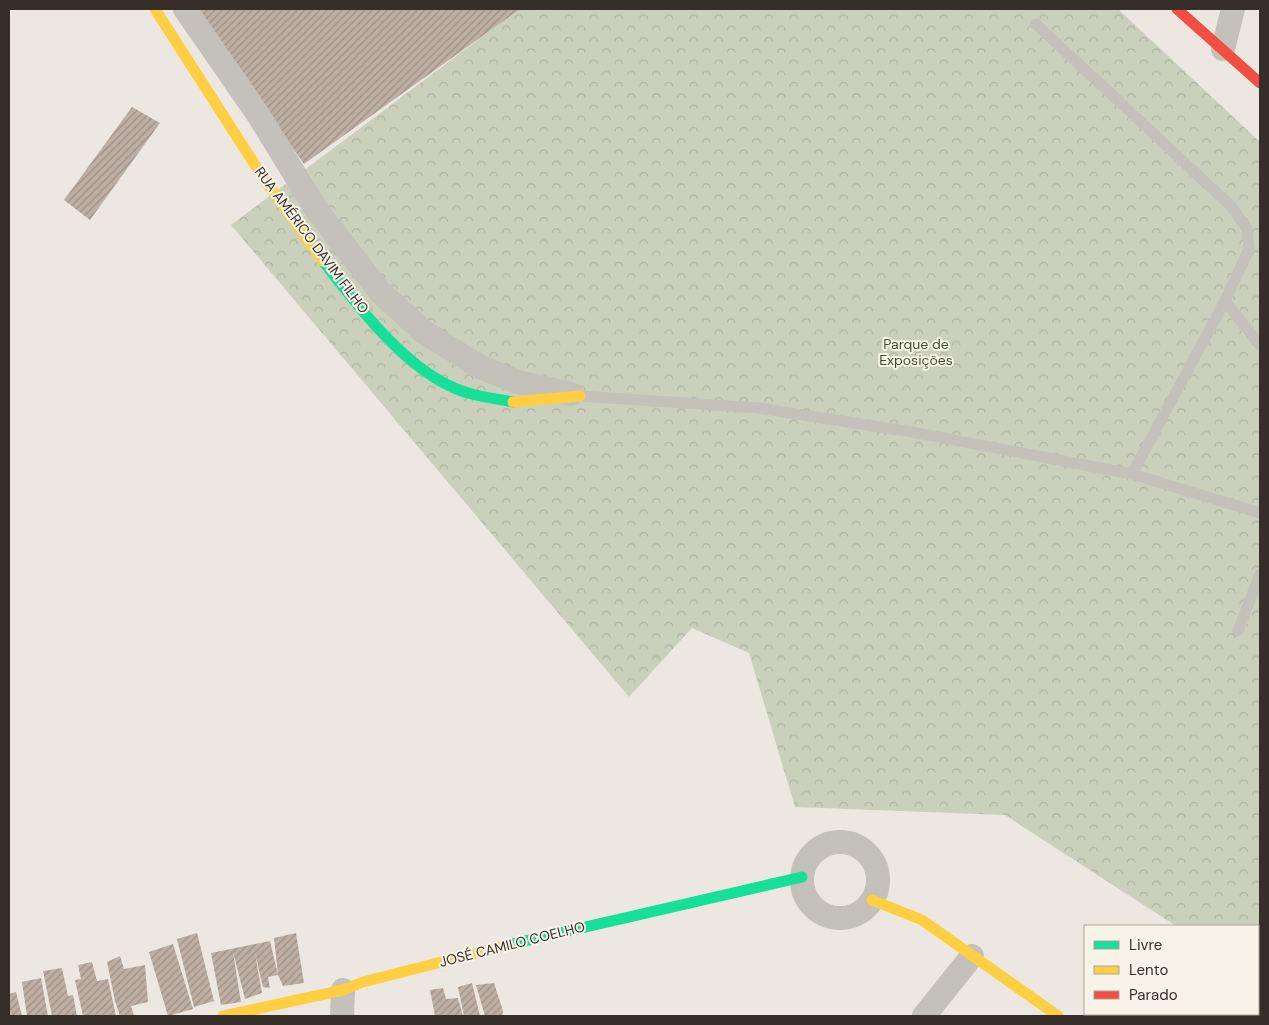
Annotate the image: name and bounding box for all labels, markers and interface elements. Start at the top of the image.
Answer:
street label: RUA AMÉRICO DAVIM FILHO [251,163,373,317]
park label: Parque de Exposições [879,335,953,369]
street label: JOSÉ CAMILO COELHO [437,917,587,971]
legend [1084,925,1259,1015]
text: Livre [1129,935,1162,955]
text: Lento [1129,960,1168,980]
text: Parado [1129,985,1178,1005]

